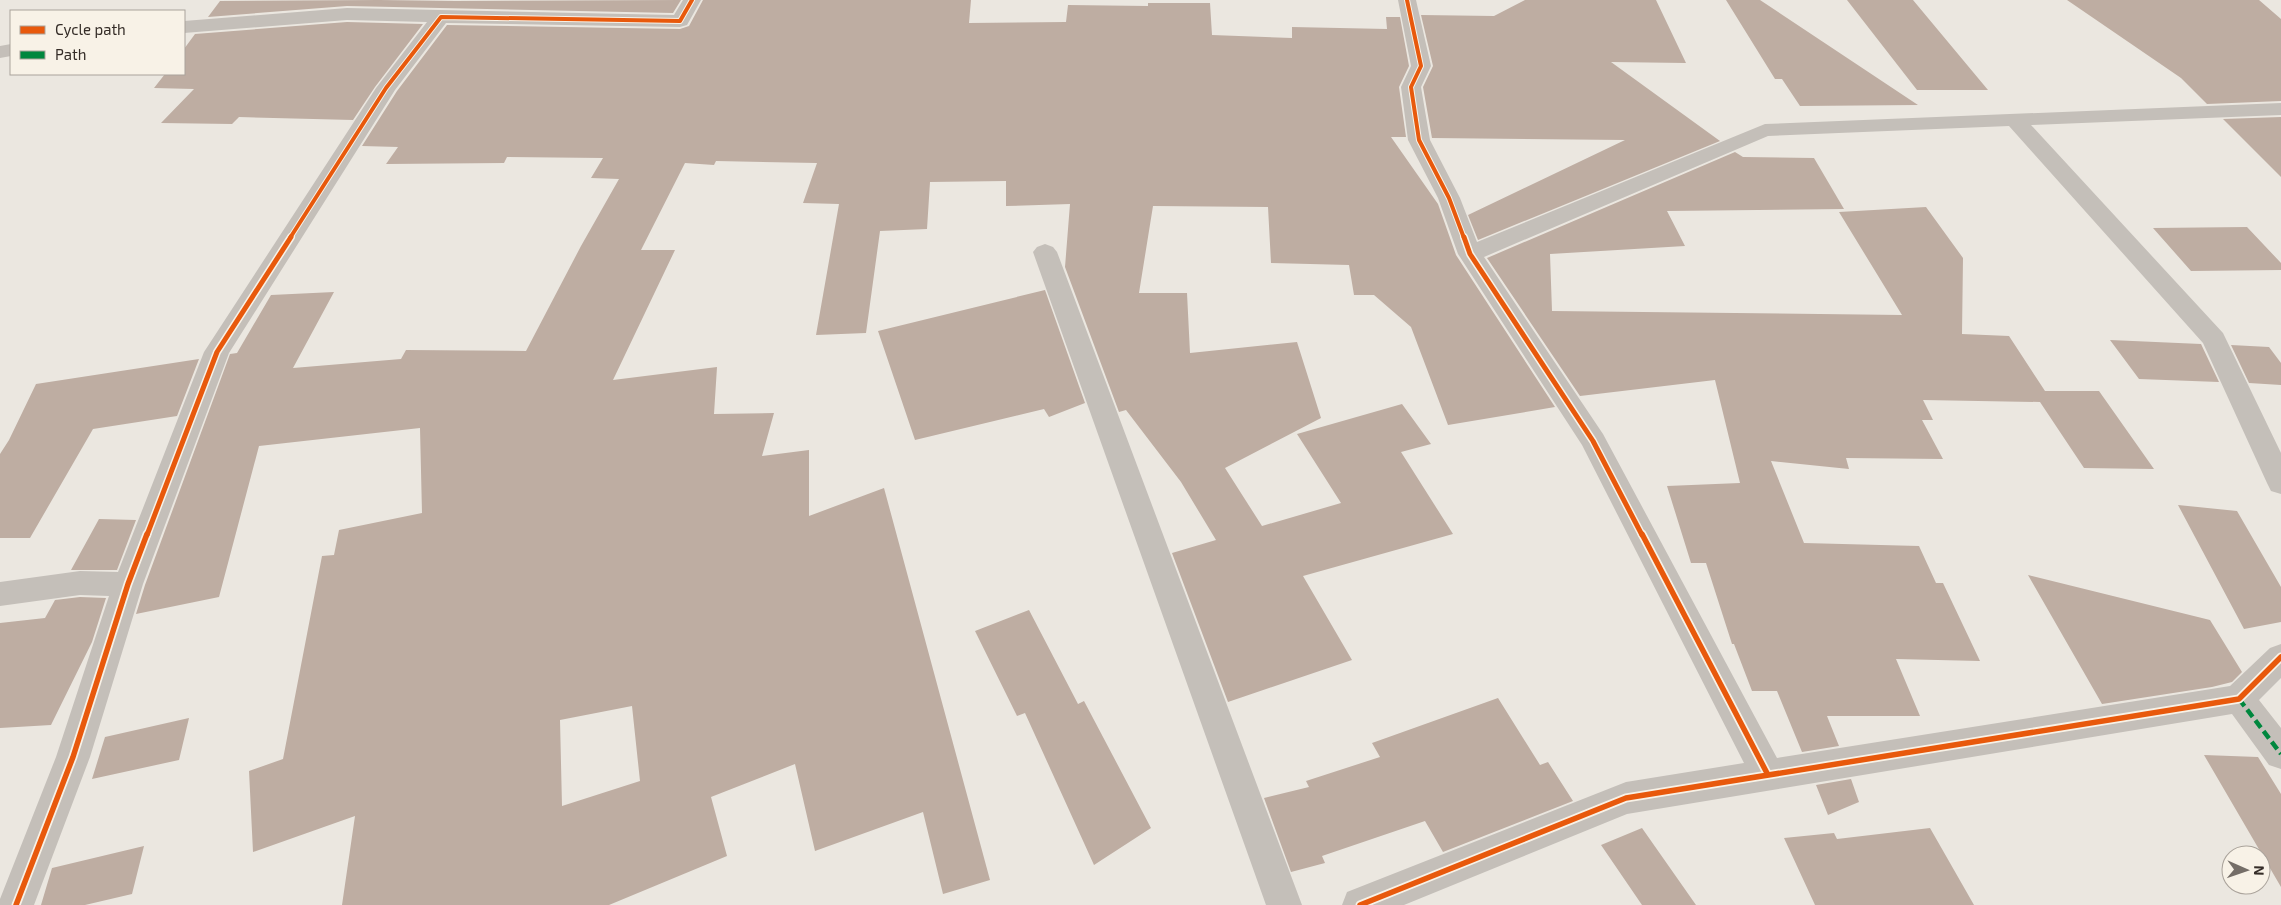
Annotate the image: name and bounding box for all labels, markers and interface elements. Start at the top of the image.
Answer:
legend [10,10,185,75]
text: Cycle path [55,20,126,38]
text: Path [55,45,86,63]
north arrow [2221,845,2271,895]
text: N [2251,865,2268,876]

